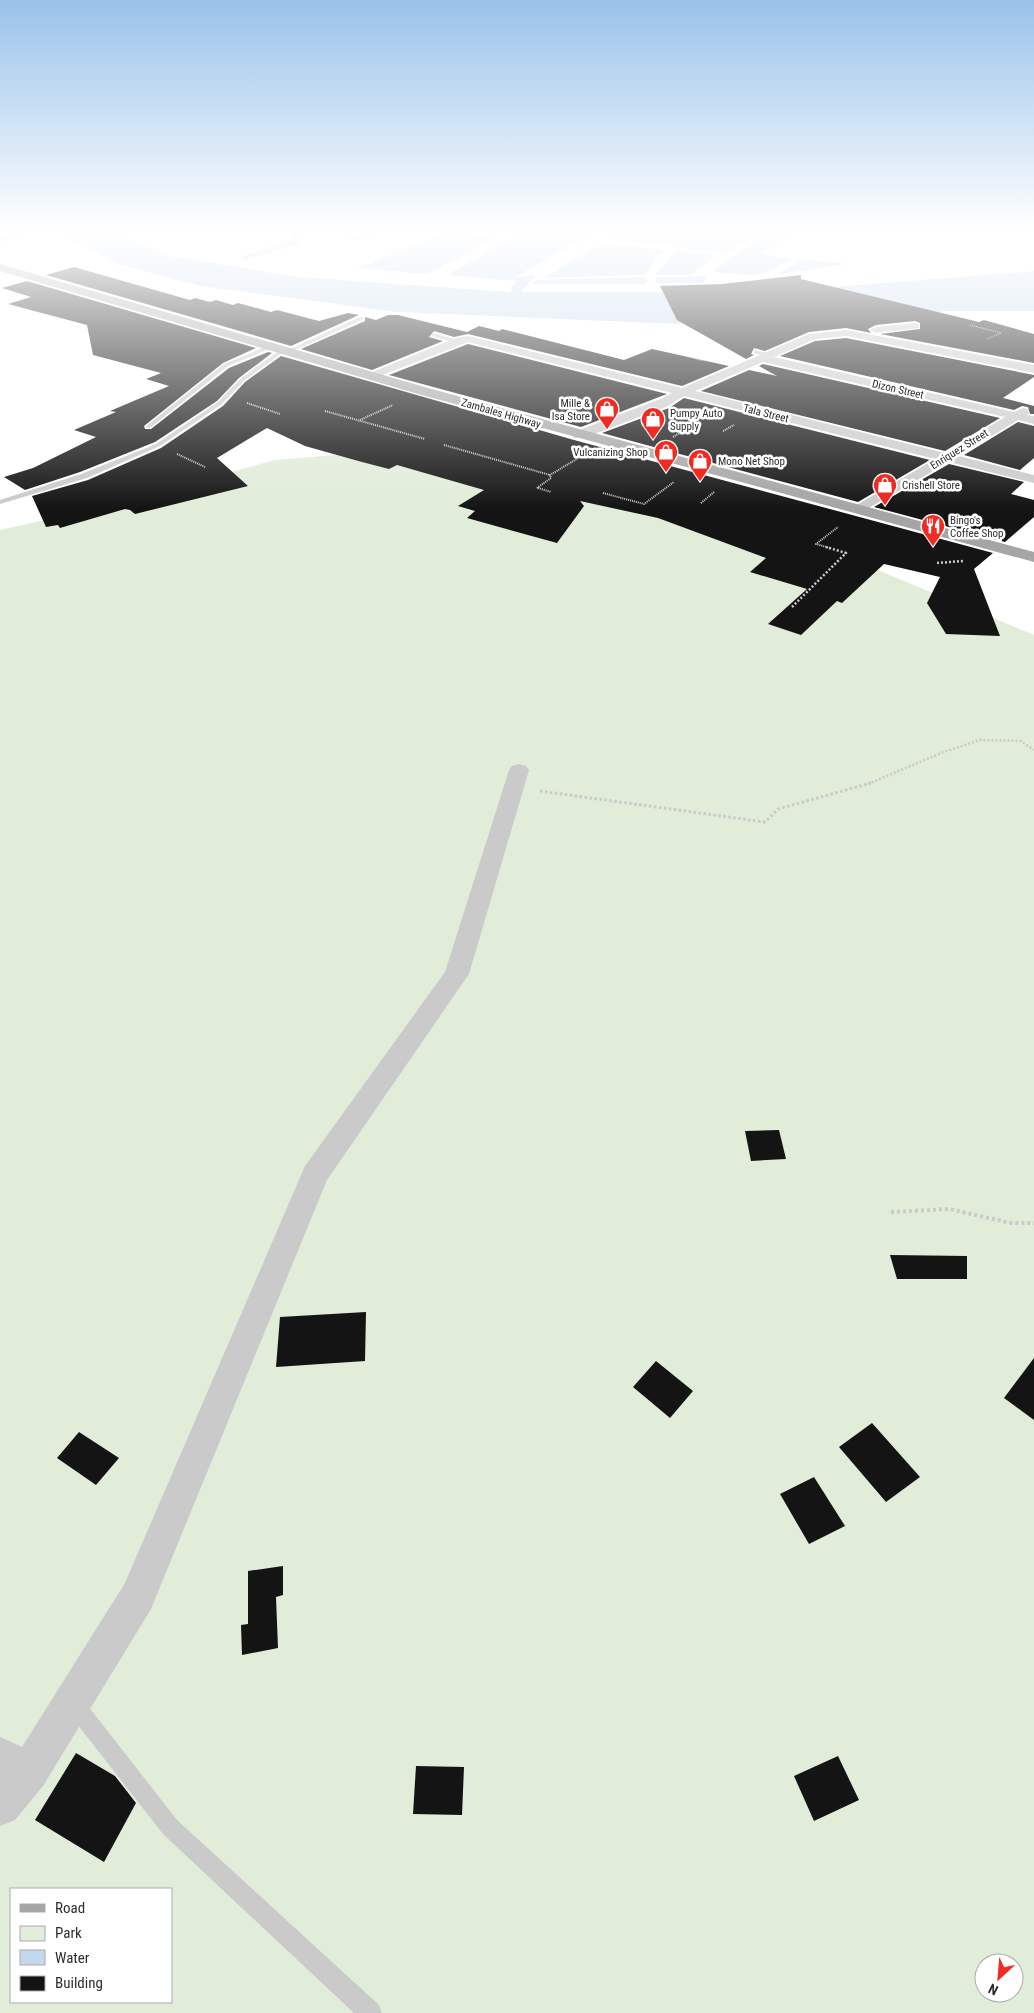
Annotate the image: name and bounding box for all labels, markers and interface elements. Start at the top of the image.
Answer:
street label: Dizon Street [871,377,925,402]
street label: Zambales Highway [460,396,543,431]
shop icon: Mille & Isa Store [594,396,620,430]
place label: Mille & Isa Store [552,397,590,423]
street label: Tala Street [742,402,790,425]
shop icon: Pumpy Auto Supply [640,406,666,440]
place label: Pumpy Auto Supply [670,407,723,433]
street label: Enriquez Street [928,426,991,472]
shop icon: Vulcanizing Shop [653,439,679,473]
place label: Vulcanizing Shop [573,446,648,459]
shop icon: Mono Net Shop [687,448,713,482]
place label: Mono Net Shop [718,455,785,468]
shop icon: Crishell Store [872,472,898,506]
place label: Crishell Store [902,479,960,492]
restaurant icon: Bingo's Coffee Shop [920,513,946,547]
place label: Bingo's Coffee Shop [950,514,1003,540]
legend [10,1888,172,2003]
text: Road [55,1899,85,1917]
text: Park [55,1924,82,1942]
text: Water [55,1949,90,1967]
north arrow [974,1953,1024,2003]
text: Building [55,1974,103,1992]
text: N [986,1981,1001,1999]

